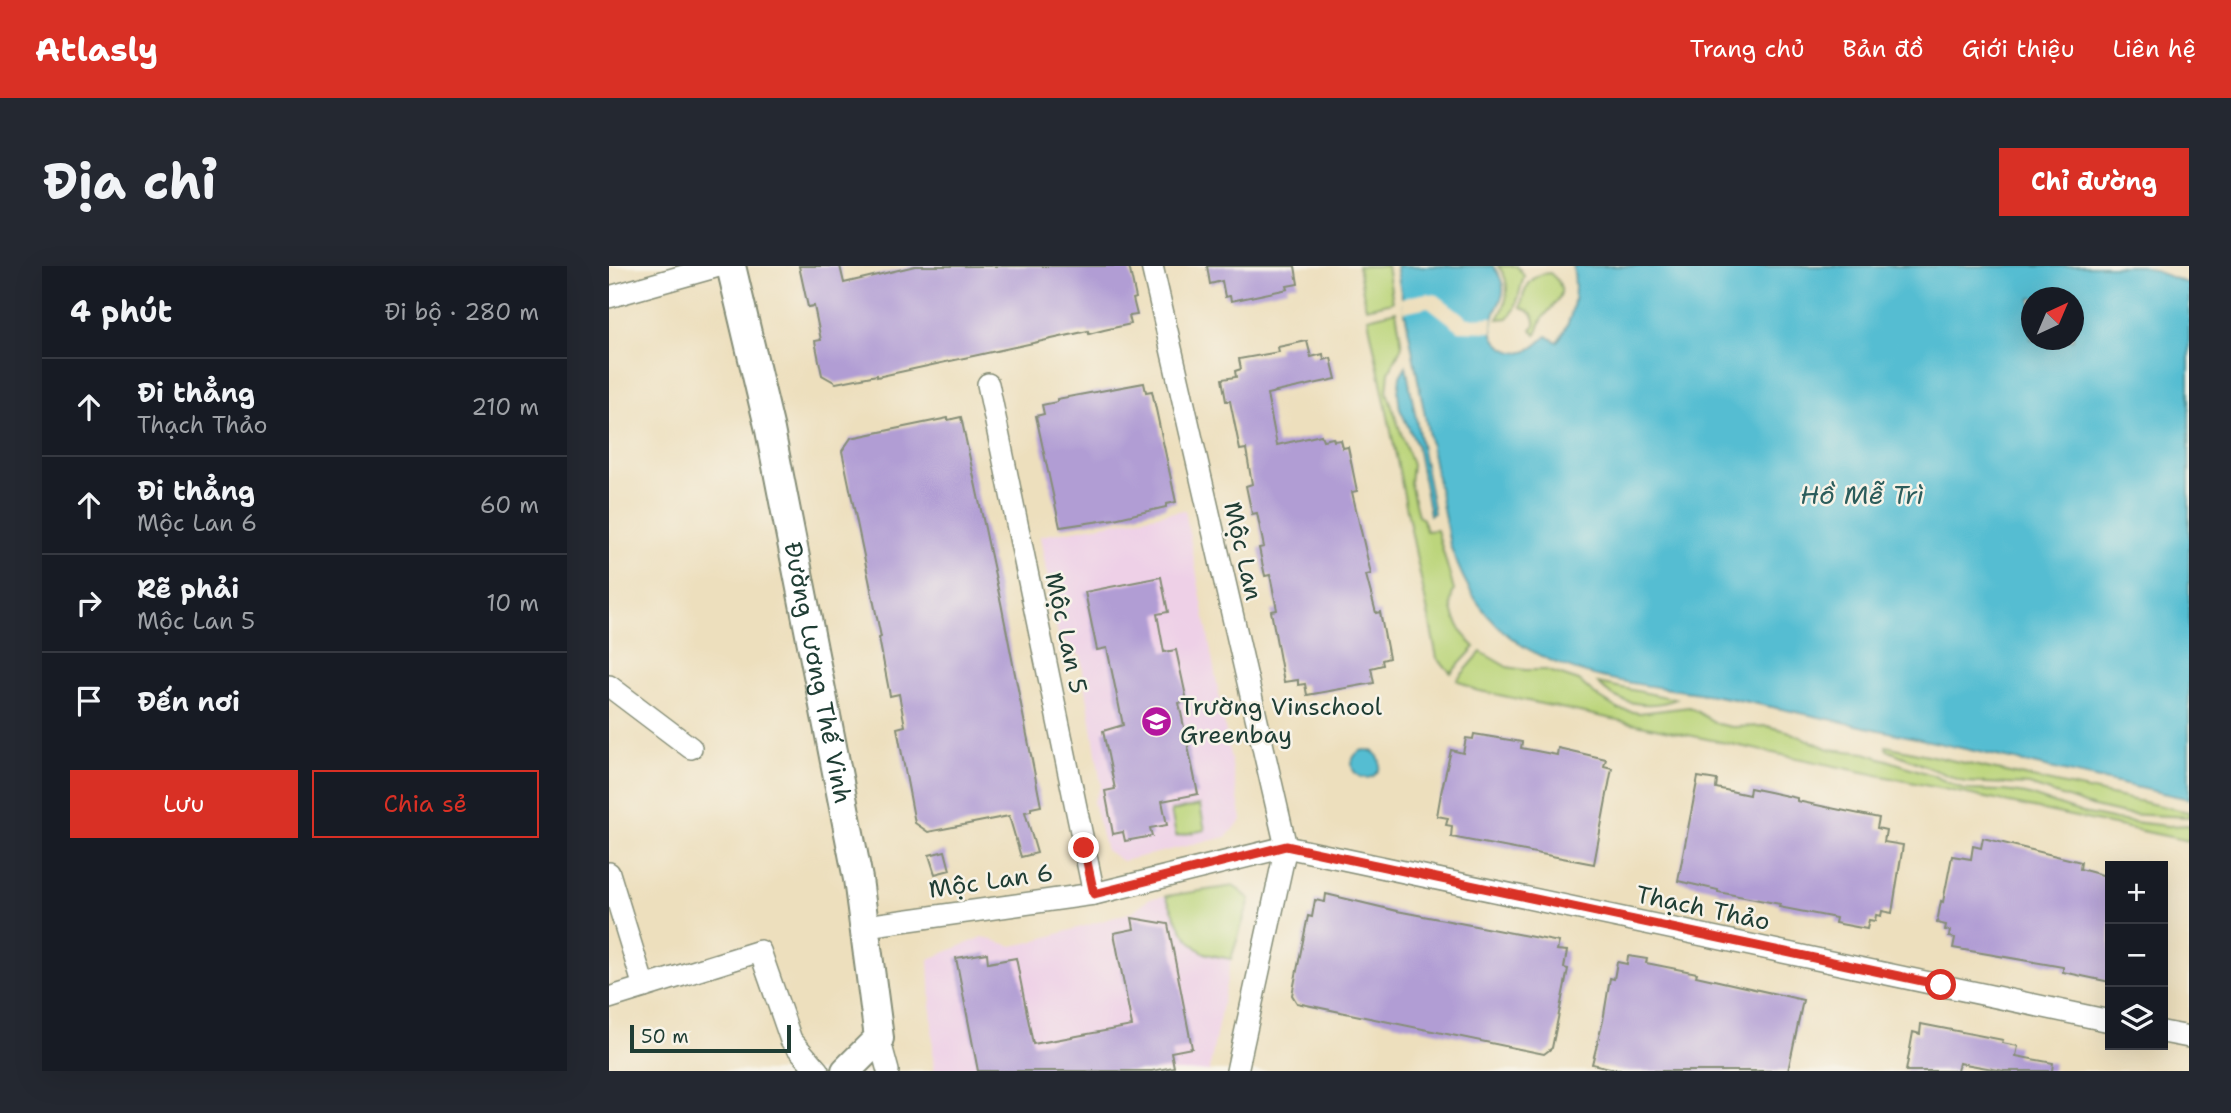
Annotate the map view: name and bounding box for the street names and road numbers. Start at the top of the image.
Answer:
street label: Mộc Lan [1216,499,1270,603]
street label: Đường Lương Thế Vinh [776,539,859,806]
street label: Mộc Lan 5 [1038,569,1094,697]
street label: Mộc Lan 6 [927,856,1055,906]
street label: Thạch Thảo [1633,878,1773,938]

